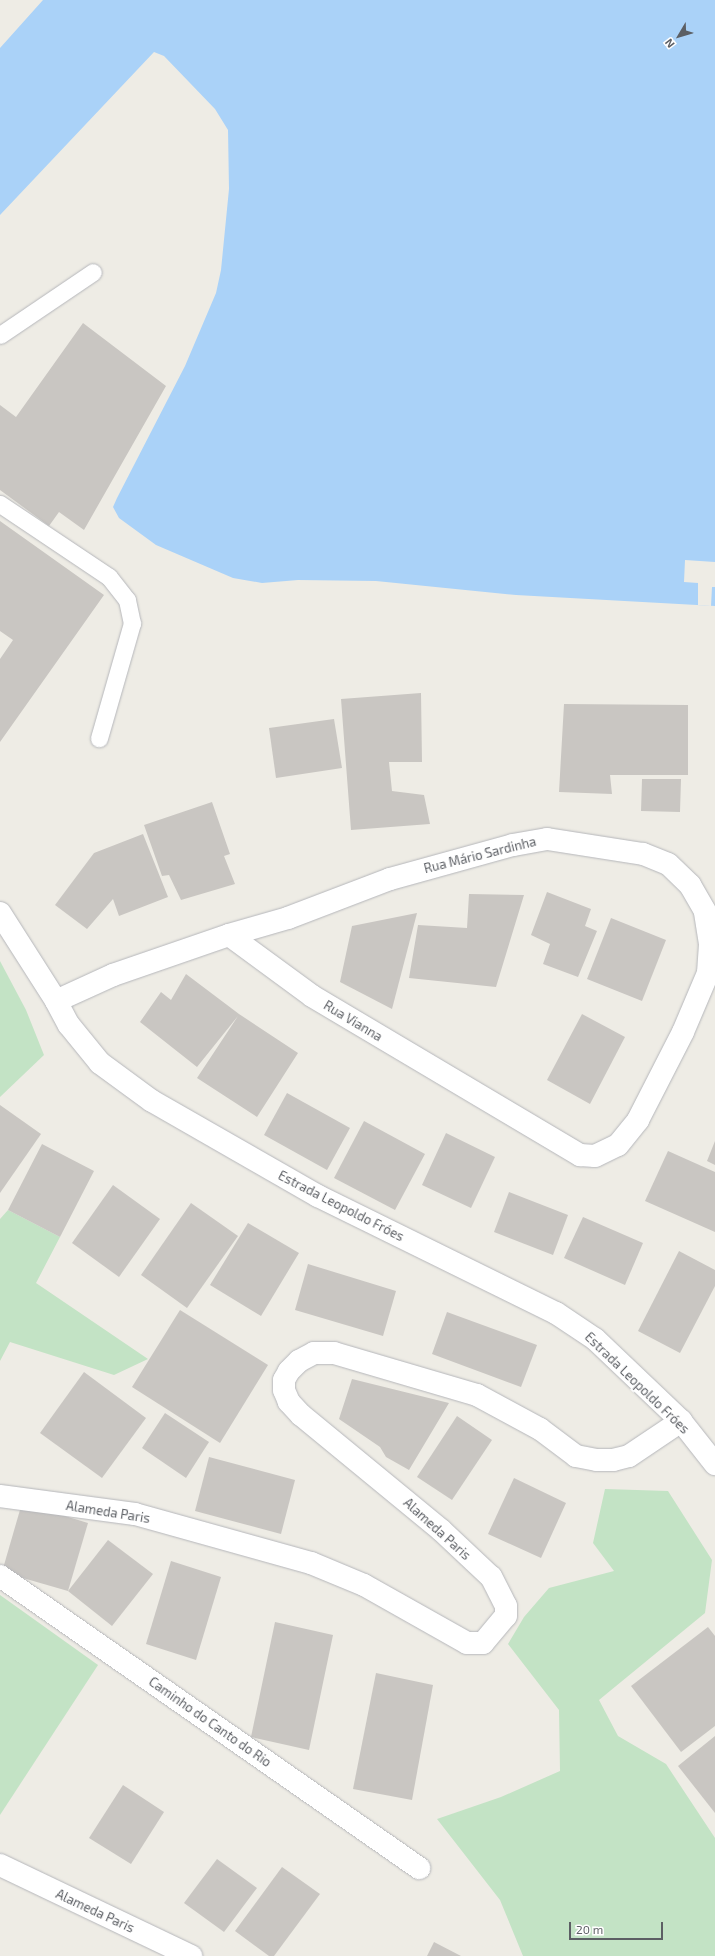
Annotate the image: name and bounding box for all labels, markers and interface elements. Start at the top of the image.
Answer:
north arrow [659,16,699,56]
text: N [662,37,677,51]
street label: Rua Mário Sardinha [422,834,538,876]
street label: Rua Vianna [321,997,385,1045]
street label: Estrada Leopoldo Fróes [276,1167,406,1245]
street label: Estrada Leopoldo Fróes [582,1329,692,1437]
street label: Alameda Paris [400,1495,474,1563]
street label: Alameda Paris [65,1498,151,1526]
street label: Caminho do Canto do Rio [146,1674,274,1770]
street label: Alameda Paris [53,1886,137,1936]
scale bar [571,1914,665,1940]
text: 20 m [576,1922,603,1936]

